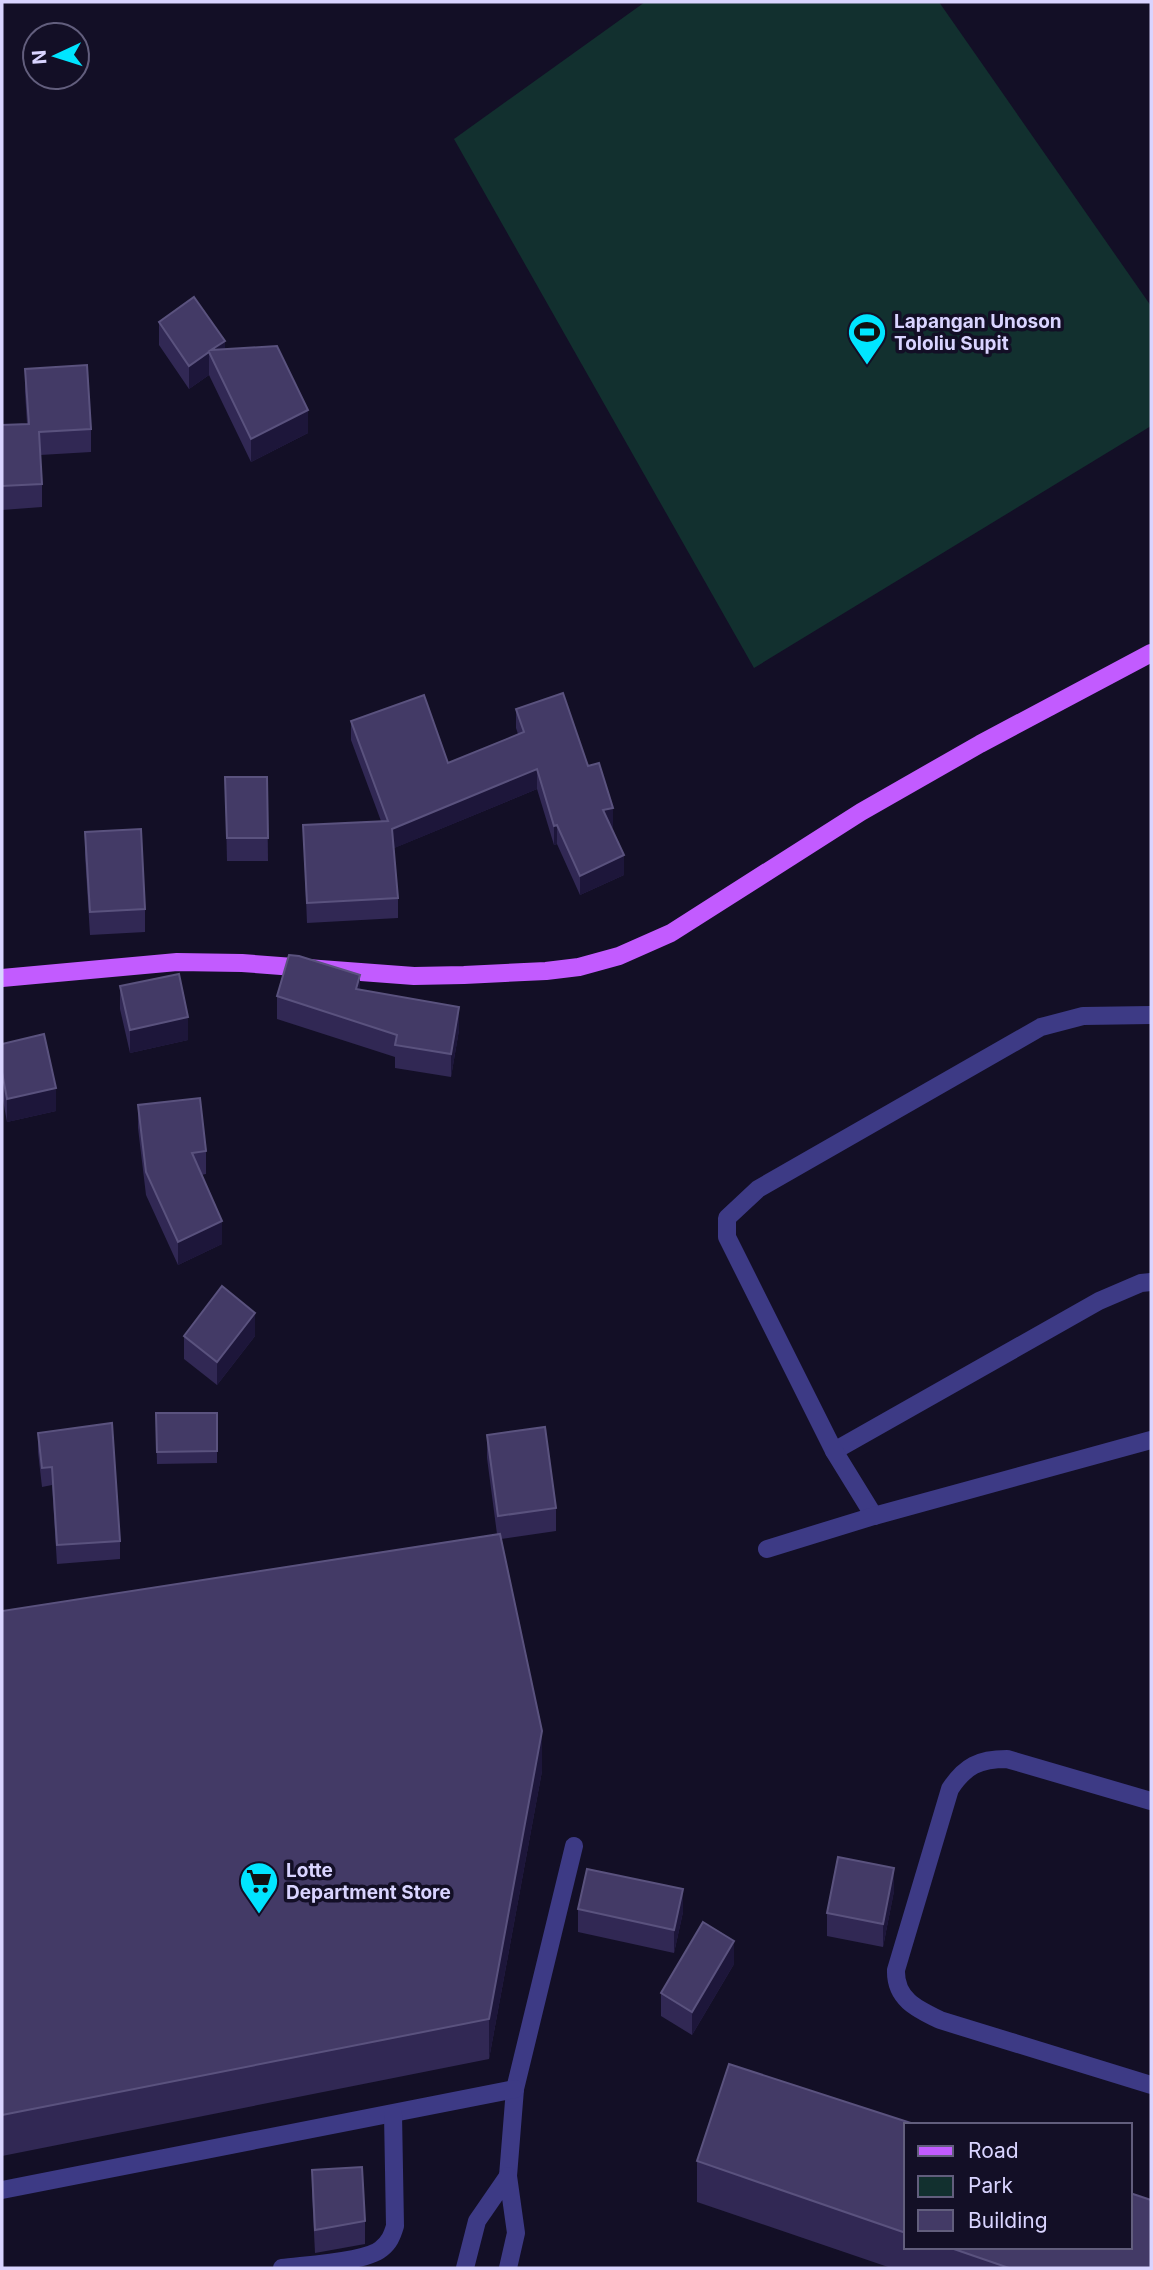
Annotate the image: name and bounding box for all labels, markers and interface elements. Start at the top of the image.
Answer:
north arrow [21,21,91,91]
text: N [28,49,52,65]
place label: Lapangan Unoson Tololiu Supit [894,310,1062,355]
sports icon: Lapangan Unoson Tololiu Supit [846,311,888,366]
place label: Lotte Department Store [286,1859,451,1904]
supermarket icon: Lotte Department Store [238,1860,280,1915]
legend [904,2123,1132,2249]
text: Road [968,2138,1019,2163]
text: Park [968,2173,1013,2198]
text: Building [968,2208,1048,2233]

